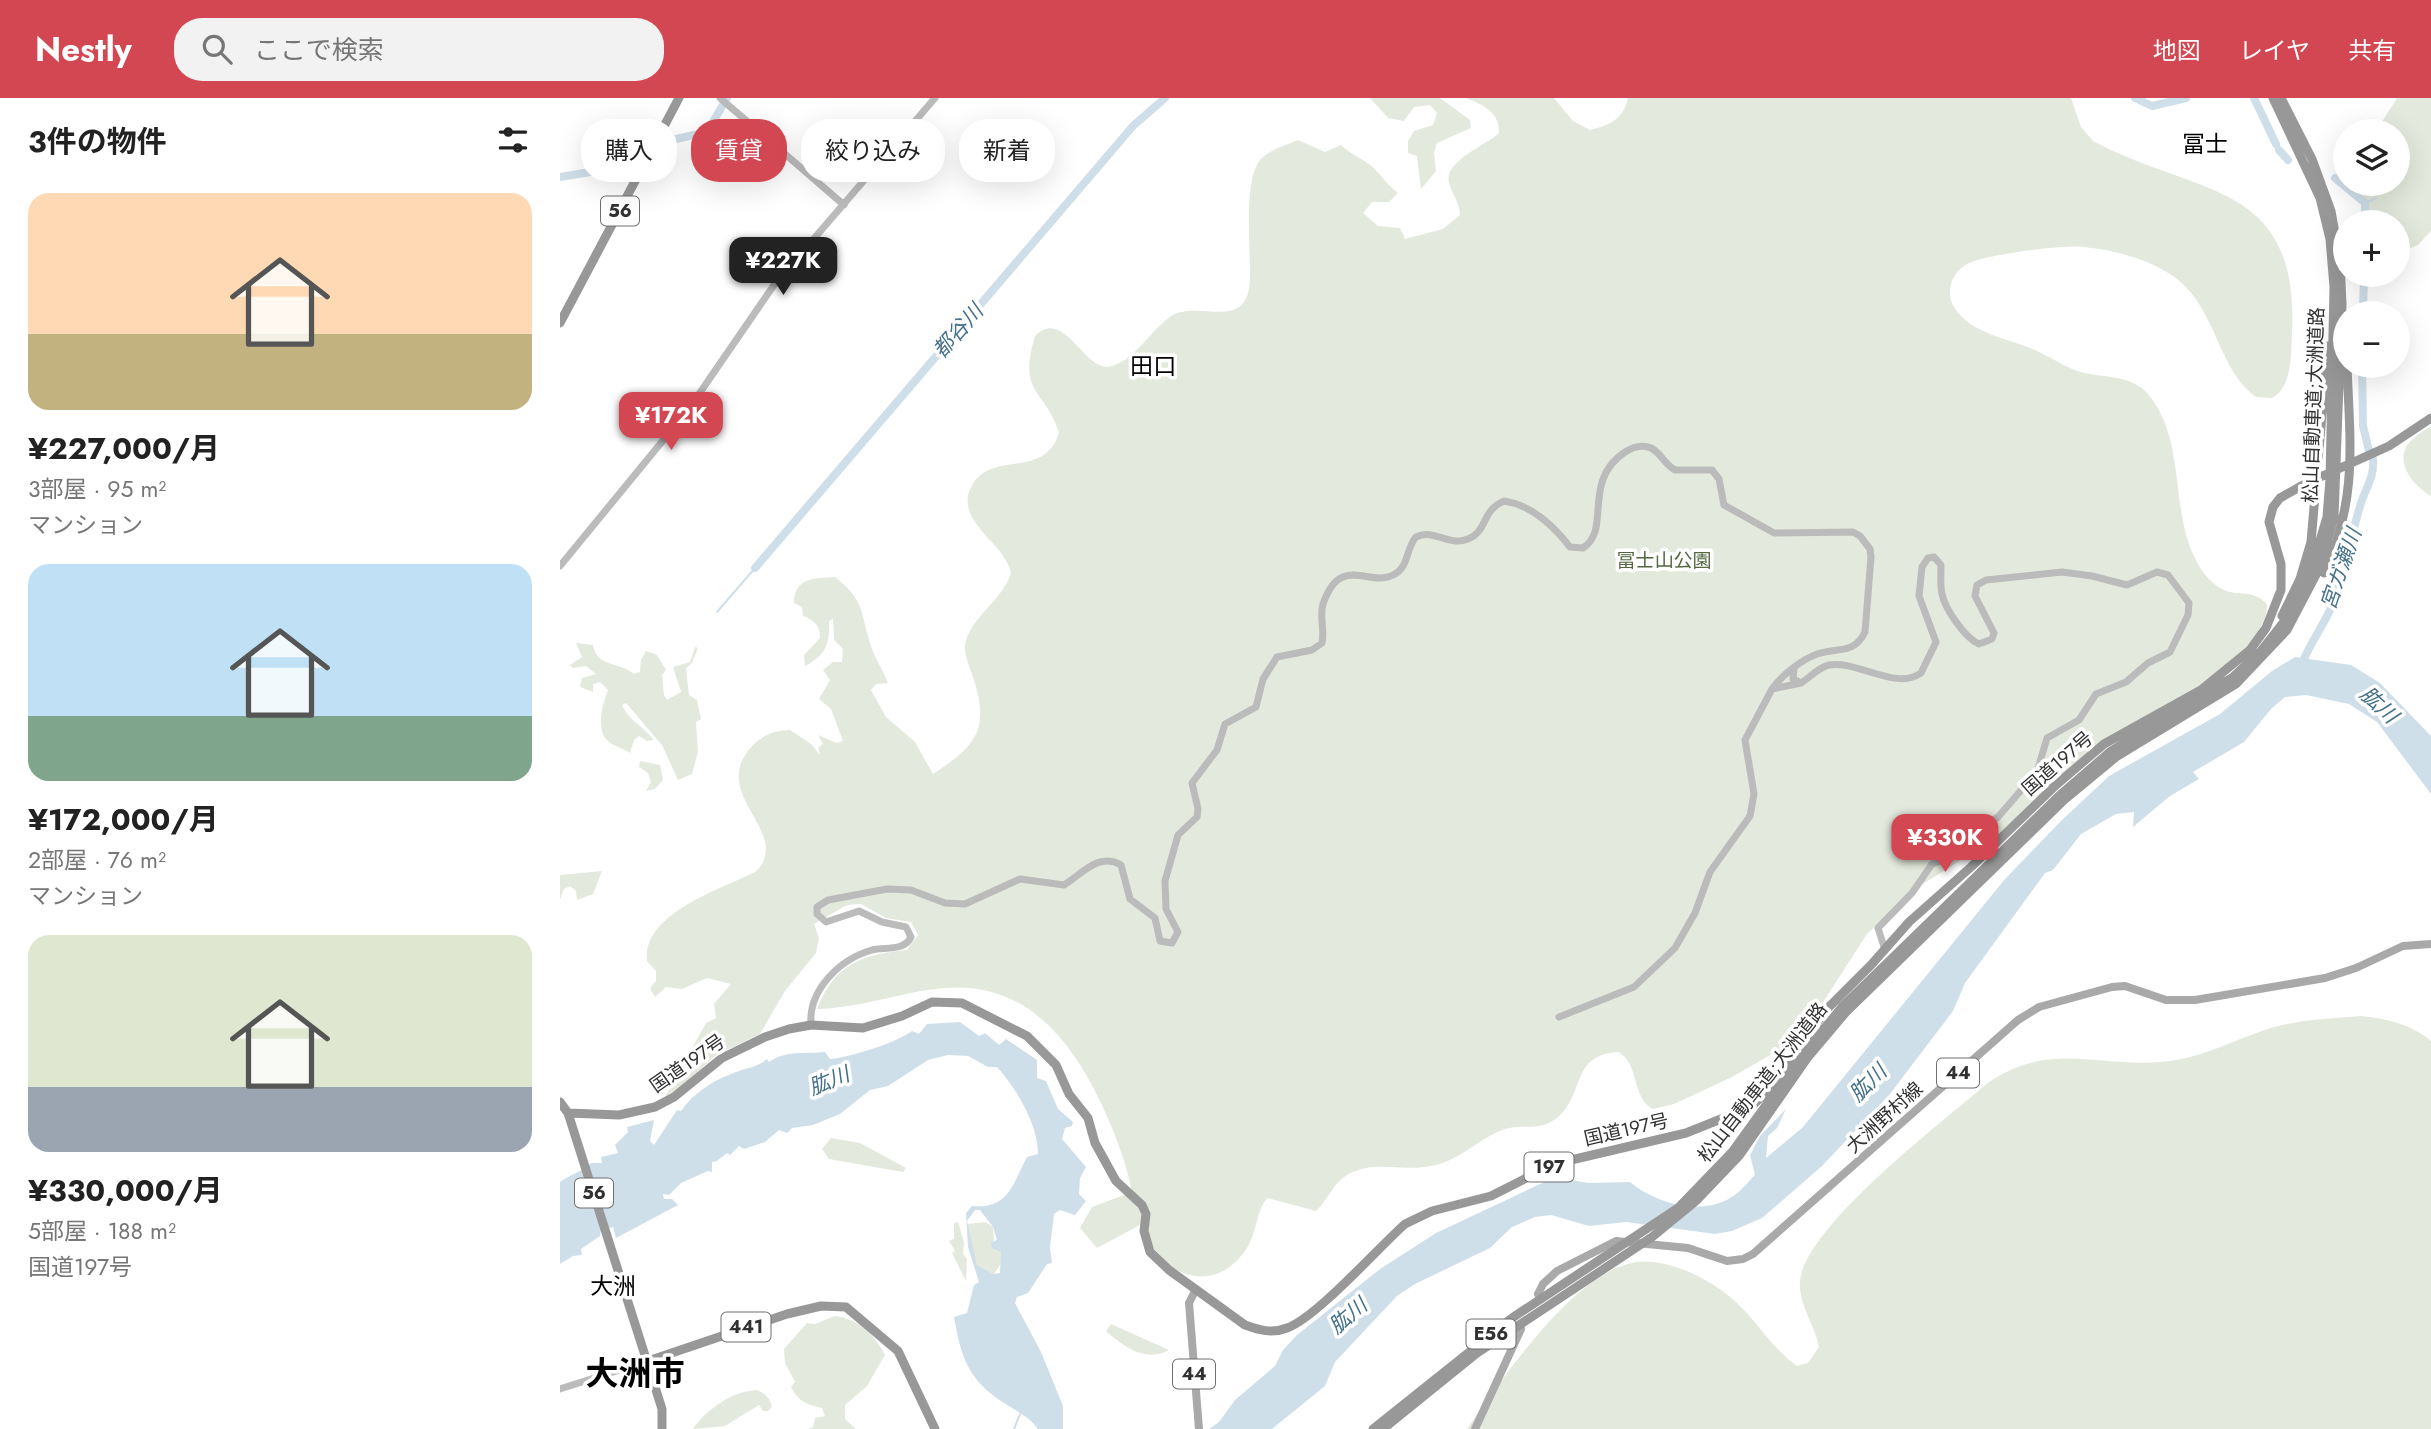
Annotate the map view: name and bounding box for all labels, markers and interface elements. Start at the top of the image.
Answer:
search box [174,18,664,81]
text: Nestly [35,26,132,73]
icon: search [198,30,236,68]
text: ここで検索 [254,31,384,69]
text: 地図 [2153,33,2201,68]
text: レイヤ [2239,33,2310,68]
text: 共有 [2348,33,2396,68]
chip: 購入 [581,119,677,182]
chip: 賃貸 [691,119,787,182]
chip: 絞り込み [801,119,945,182]
chip: 新着 [959,119,1055,182]
map controls [2333,119,2410,378]
button: layers [2333,119,2410,196]
text: 3件の物件 [28,120,167,163]
icon: filters [494,121,532,159]
district label: 冨士 [2182,127,2228,161]
road number: 56 [601,196,639,226]
button: + [2333,210,2410,287]
pin: ¥227K [734,238,832,297]
icon: home [217,239,343,365]
text: ¥227K [745,243,821,277]
water label: 都谷川 [926,296,991,365]
button: − [2333,301,2410,378]
street label: 松山自動車道;大洲道路 [2297,306,2330,504]
district label: 田口 [1130,349,1176,383]
pin: ¥172K [622,392,720,452]
text: ¥172K [635,398,707,432]
text: ¥227,000/月 [28,427,220,470]
text: 3部屋 · 95 m² [28,472,166,506]
text: マンション [28,508,143,542]
water label: 宮ガ瀬川 [2313,523,2370,614]
park label: 冨士山公園 [1616,547,1712,574]
icon: home [217,610,343,736]
water label: 肱川 [2353,680,2406,732]
street label: 国道197号 [2016,725,2099,802]
text: ¥172,000/月 [28,798,219,841]
pin: ¥330K [1896,814,1994,874]
text: ¥330K [1907,820,1983,854]
text: 2部屋 · 76 m² [28,843,166,877]
text: マンション [28,879,143,913]
icon: home [217,981,343,1107]
street label: 松山自動車道;大洲道路 [1691,997,1833,1168]
street label: 国道197号 [644,1028,730,1099]
water label: 肱川 [1843,1056,1895,1108]
water label: 肱川 [804,1058,856,1103]
road number: 44 [1937,1058,1979,1088]
street label: 大洲野村線 [1840,1076,1929,1159]
street label: 国道197号 [1581,1107,1671,1152]
road number: 197 [1524,1152,1574,1182]
text: ¥330,000/月 [28,1169,223,1212]
road number: 56 [575,1178,613,1208]
text: 5部屋 · 188 m² [28,1214,176,1248]
text: 国道197号 [28,1250,132,1284]
district label: 大洲 [590,1269,636,1303]
water label: 肱川 [1322,1290,1375,1341]
road number: 441 [722,1312,770,1342]
road number: E56 [1466,1320,1516,1349]
district label: 大洲市 [586,1350,685,1397]
road number: 44 [1173,1359,1215,1388]

